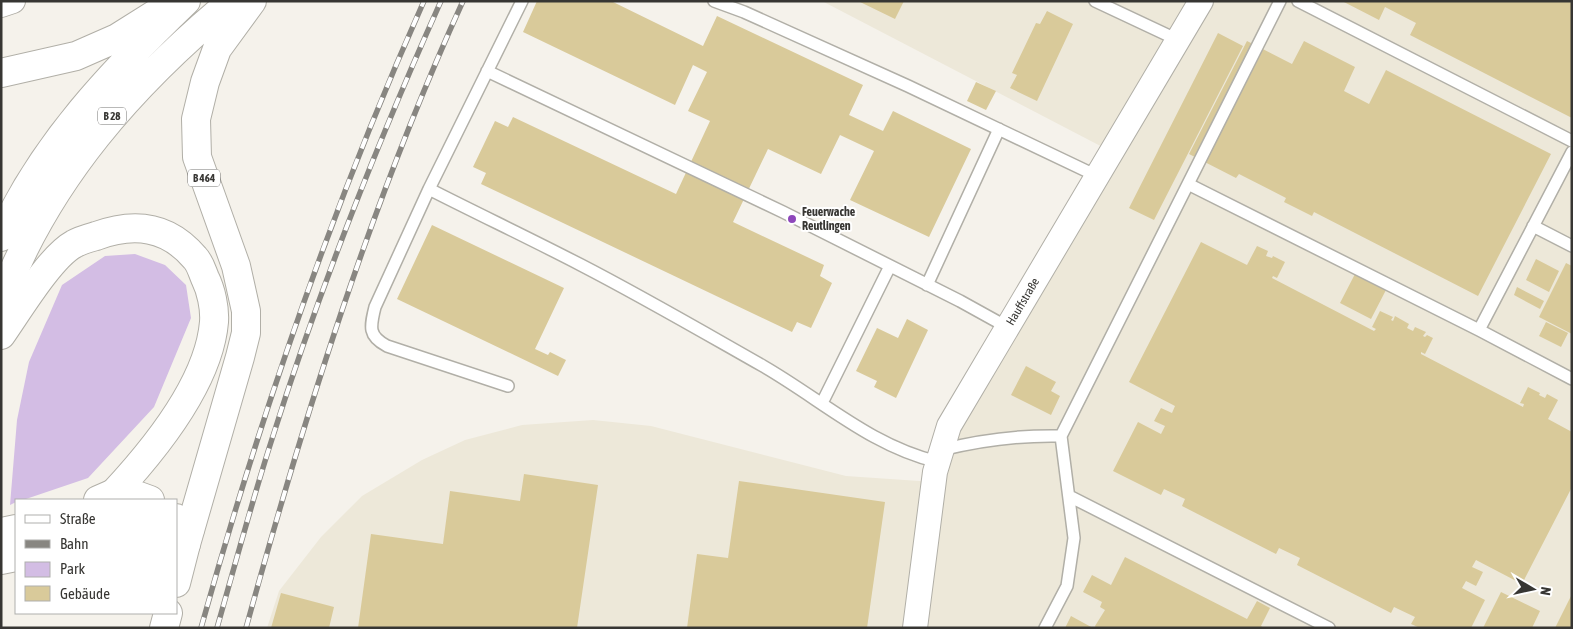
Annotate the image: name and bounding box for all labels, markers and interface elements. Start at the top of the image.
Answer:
road number: B 28 [98,108,126,124]
road number: B 464 [188,170,220,187]
place label: Feuerwache Reutlingen [802,205,856,233]
marker: Feuerwache Reutlingen [786,213,798,225]
street label: Hauffstraße [1003,275,1042,328]
legend [15,499,178,614]
text: Straße [60,510,96,527]
text: Bahn [60,535,89,552]
text: Park [60,560,85,577]
north arrow [1508,564,1558,614]
text: Gebäude [60,585,110,602]
text: N [1537,586,1554,596]

